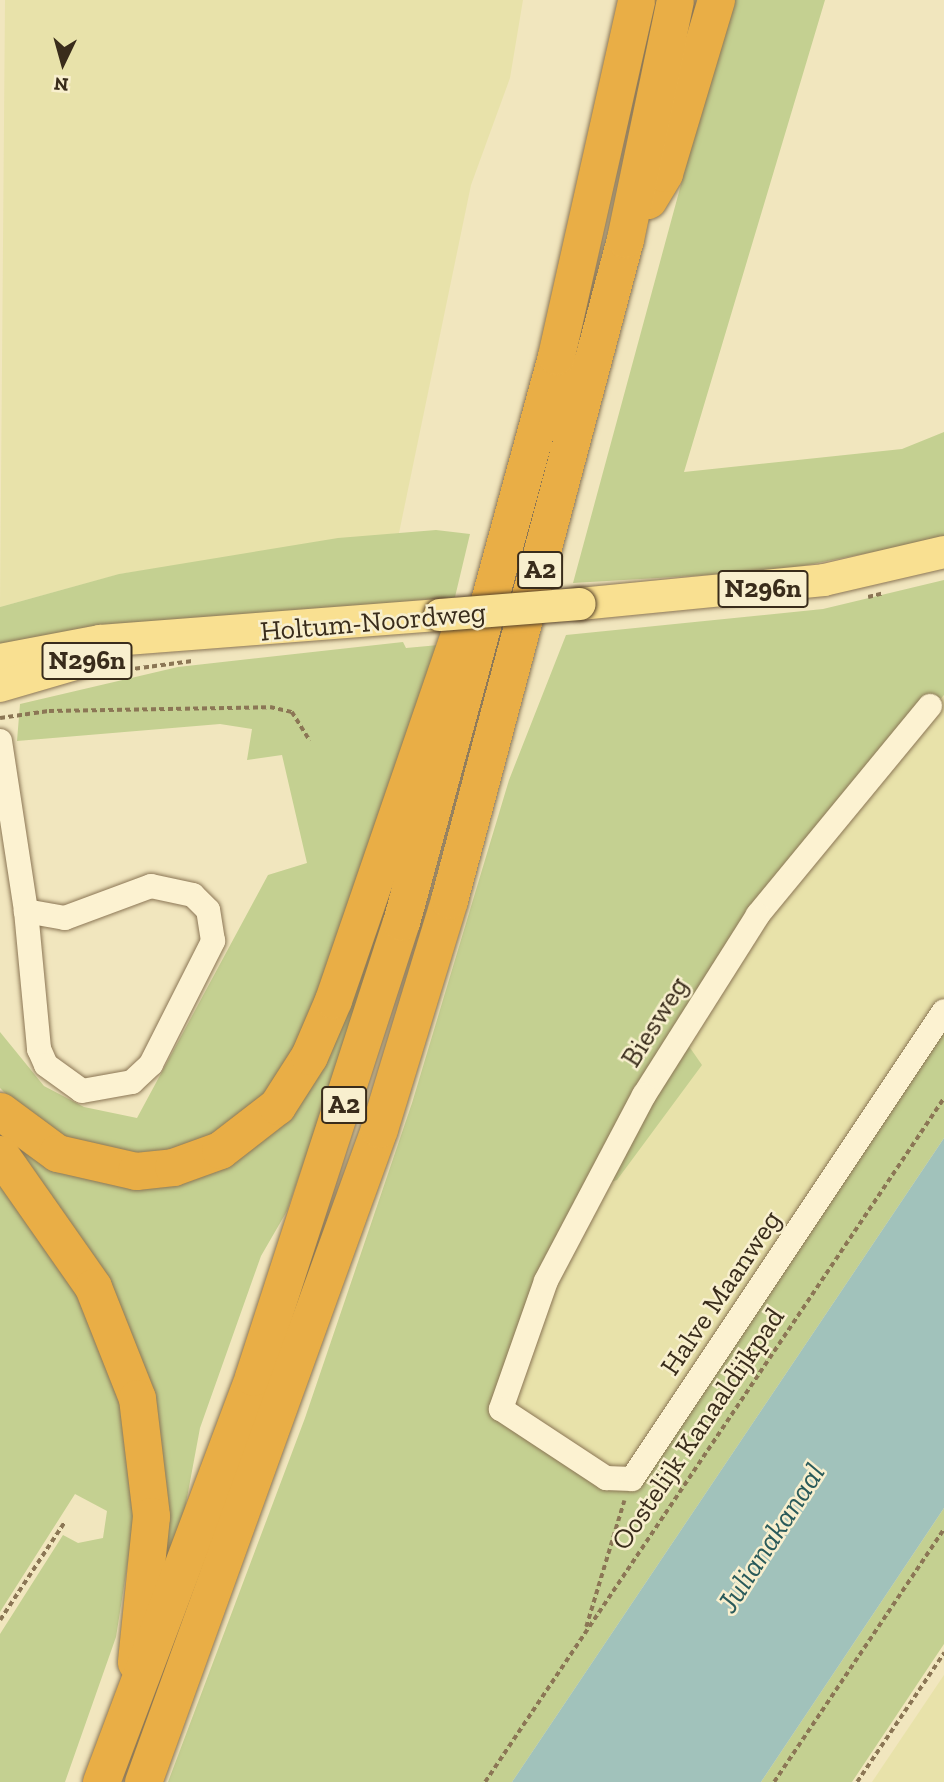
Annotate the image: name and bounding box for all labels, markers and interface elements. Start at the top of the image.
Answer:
north arrow [28,28,98,98]
text: N [53,72,69,97]
road number: A2 [516,548,564,592]
road number: N296n [718,566,808,611]
street label: Holtum-Noordweg [259,595,487,649]
road number: N296n [42,638,132,684]
street label: Biesweg [614,971,696,1073]
road number: A2 [320,1082,368,1128]
street label: Halve Maanweg [654,1204,788,1382]
street label: Oostelijk Kanaaldijkpad [604,1301,792,1557]
water label: Julianakanaal [709,1457,833,1619]

